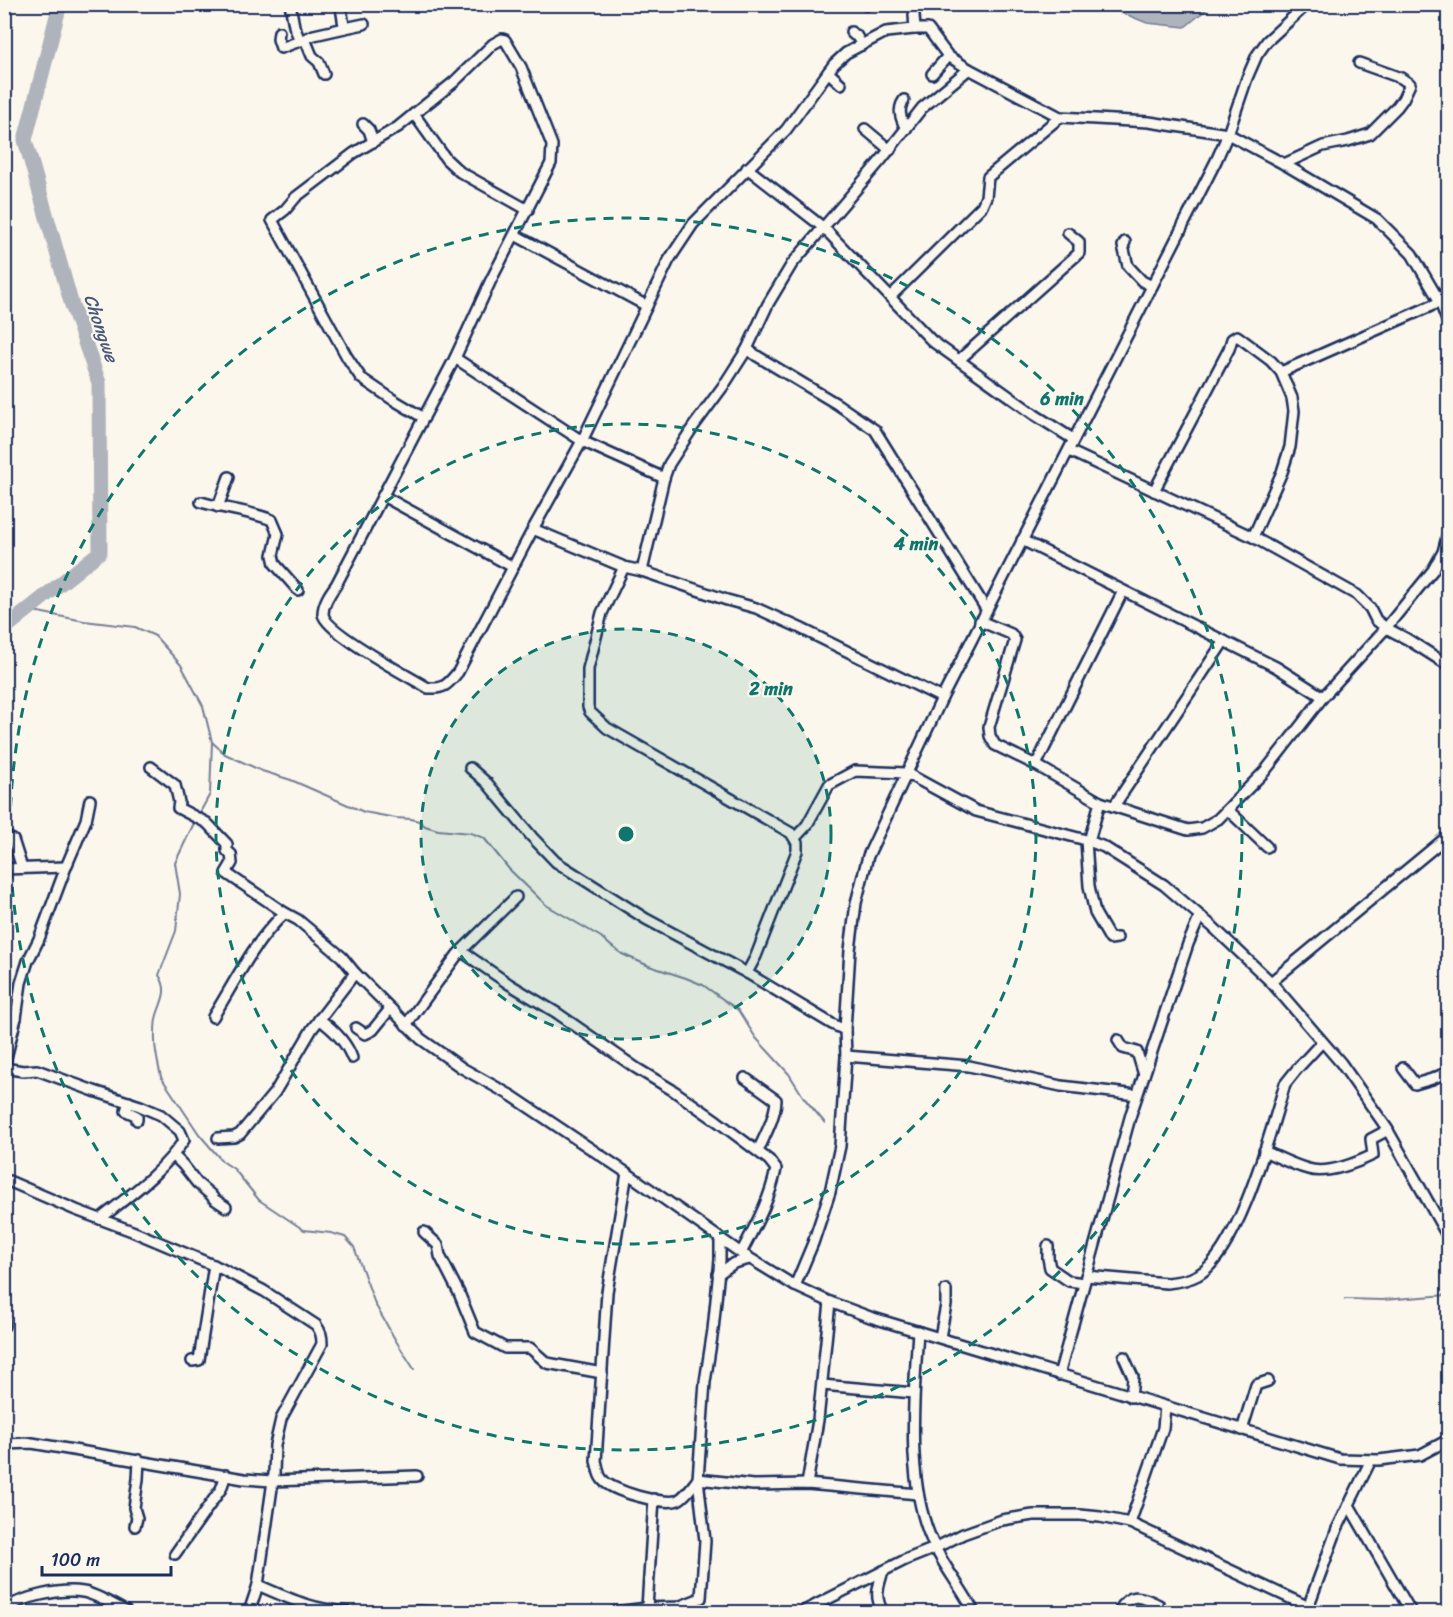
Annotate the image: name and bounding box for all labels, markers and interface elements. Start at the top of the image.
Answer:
water label: Chongwe [74,290,128,368]
text: 6 min [1039,383,1084,415]
text: 4 min [893,528,939,560]
text: 2 min [748,673,793,705]
centre of rings [616,824,636,844]
scale bar [42,1539,171,1577]
text: 100 m [51,1544,100,1576]

